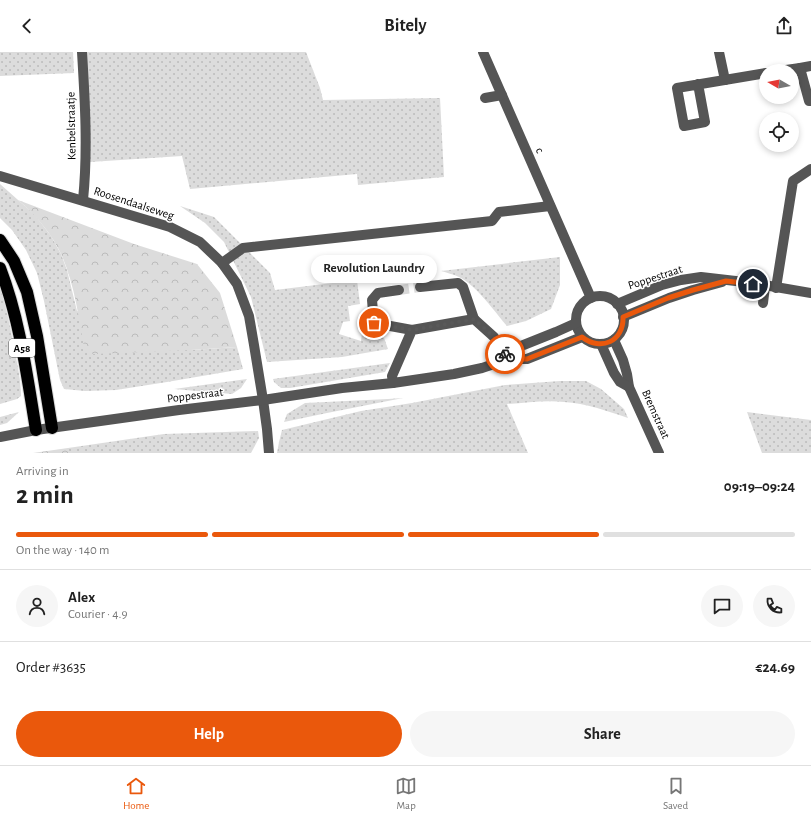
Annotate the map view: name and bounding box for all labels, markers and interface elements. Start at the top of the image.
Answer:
icon: back [16,15,38,37]
icon: share [773,15,795,37]
text: Bitely [384,17,427,35]
north arrow [759,64,799,104]
map controls [759,64,799,152]
street label: Kenbelstraatje [64,92,79,160]
button: locate [759,112,799,152]
street label: c [534,146,547,155]
street label: Roosendaalseweg [92,184,176,222]
callout: Revolution Laundry [311,255,437,283]
text: Revolution Laundry [323,262,425,275]
street label: Poppestraat [626,263,684,291]
pin [736,267,770,301]
icon: home [742,273,764,295]
pin [357,306,391,340]
icon: bag [363,312,385,334]
courier [485,334,525,374]
road number: A58 [9,339,35,357]
icon: bike [494,343,516,365]
street label: Poppestraat [166,386,224,404]
street label: Bremstraat [640,388,672,440]
text: Arriving in [16,465,69,478]
text: 09:19–09:24 [724,479,795,494]
text: 2 min [16,482,74,508]
text: On the way · 140 m [16,544,110,557]
button: person [16,585,58,627]
button: chat [701,585,743,627]
button: phone [753,585,795,627]
text: Alex [68,590,95,605]
text: Courier · 4.9 [68,608,128,621]
text: Order #3635 [16,660,86,675]
text: €24.69 [755,660,795,675]
button: Help [16,711,402,757]
button: Share [410,711,795,757]
tab: Home [123,775,149,812]
tab: Map [395,775,417,812]
tab: Saved [663,775,688,812]

